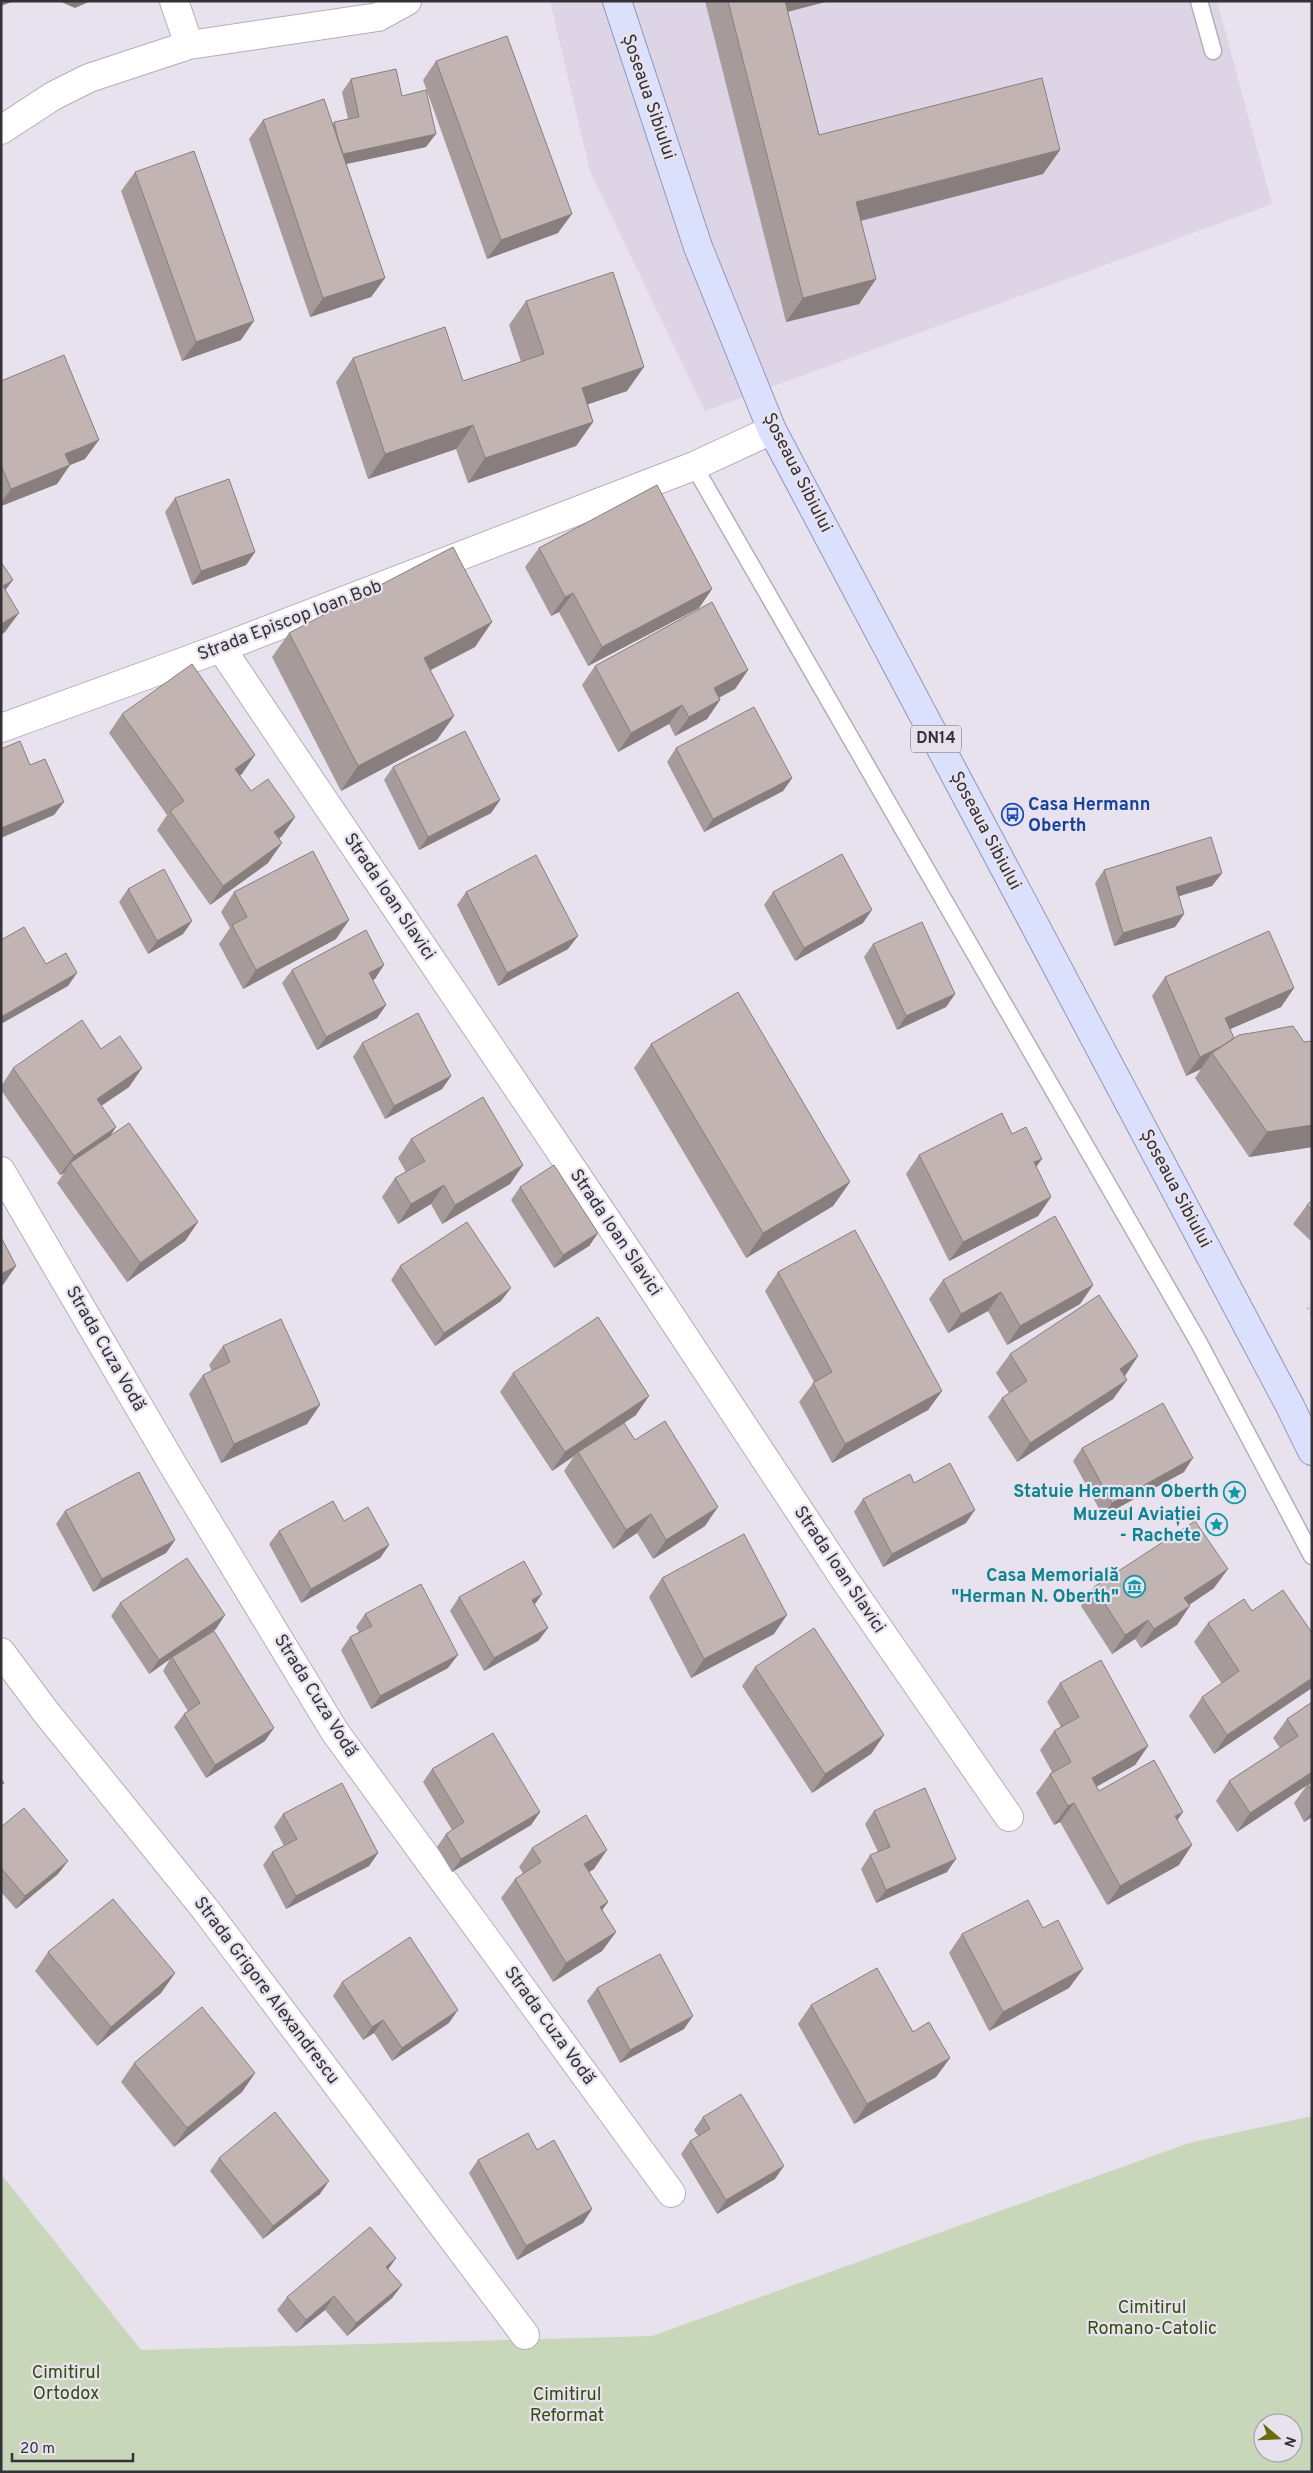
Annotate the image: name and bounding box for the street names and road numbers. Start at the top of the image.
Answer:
street label: Șoseaua Sibiului [616,31,680,163]
street label: Șoseaua Sibiului [757,409,837,537]
street label: Strada Episcop Ioan Bob [195,575,385,667]
road number: DN14 [911,726,961,752]
street label: Șoseaua Sibiului [944,768,1026,894]
street label: Strada Ioan Slavici [338,829,440,965]
street label: Șoseaua Sibiului [1134,1126,1216,1252]
street label: Strada Ioan Slavici [564,1165,666,1301]
street label: Strada Cuza Vodă [60,1282,150,1416]
street label: Strada Ioan Slavici [788,1502,890,1638]
street label: Strada Cuza Vodă [268,1630,362,1762]
street label: Strada Grigore Alexandrescu [188,1893,344,2089]
street label: Strada Cuza Vodă [498,1962,600,2090]

